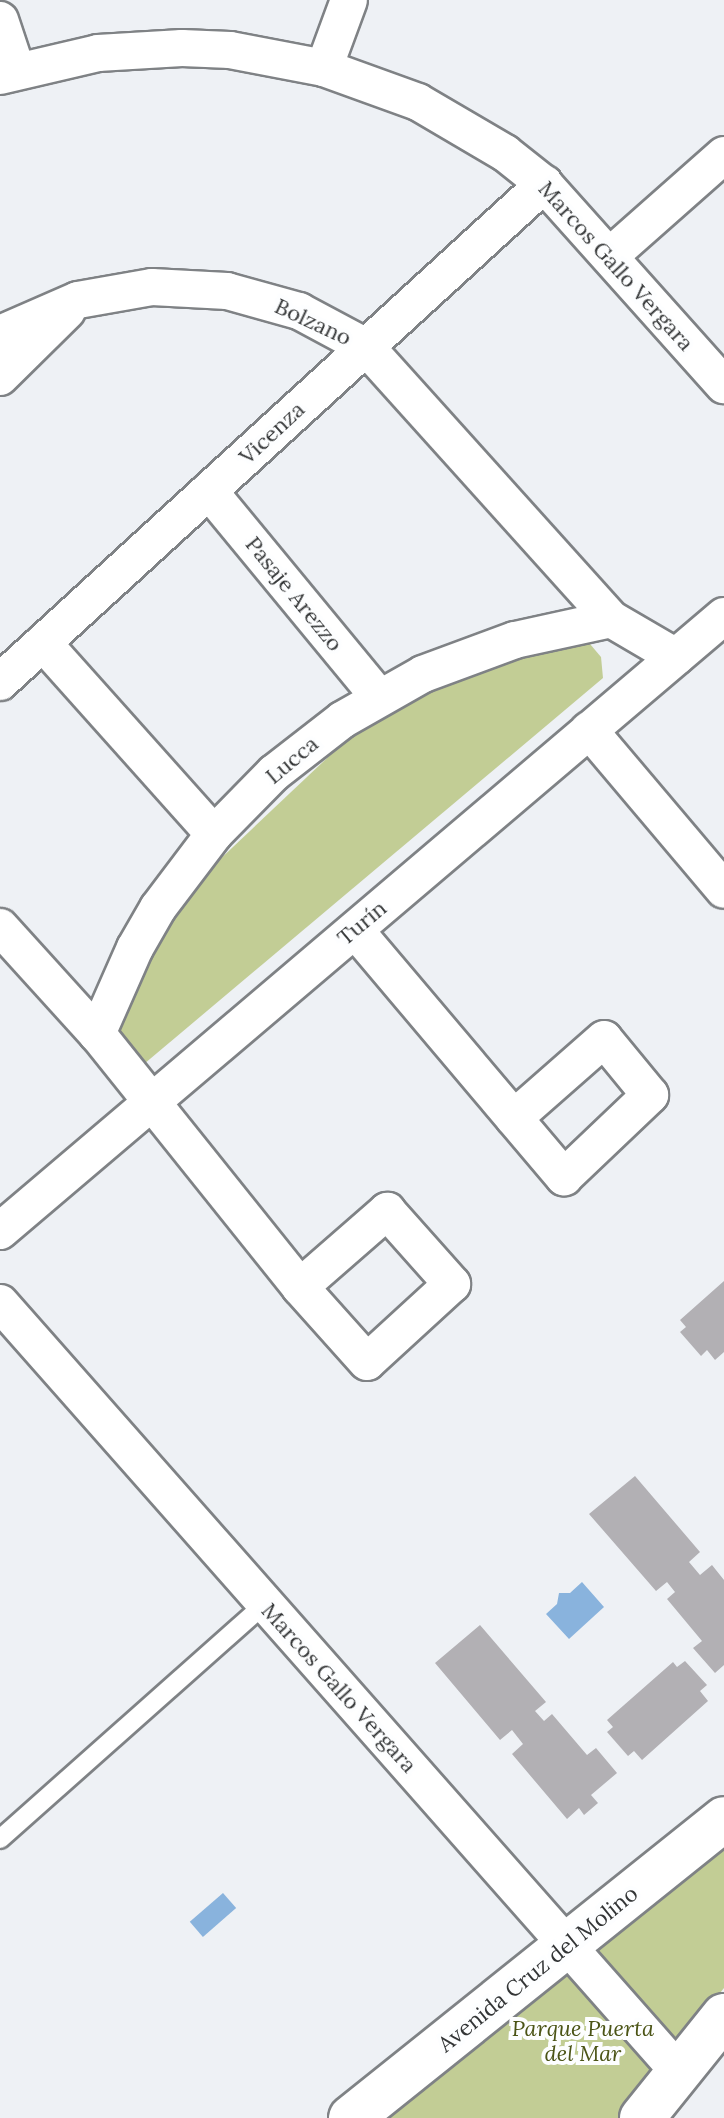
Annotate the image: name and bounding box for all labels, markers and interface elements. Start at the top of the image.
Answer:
street label: Marcos Gallo Vergara [533,176,699,356]
street label: Bolzano [271,293,355,351]
street label: Vicenza [234,396,310,470]
street label: Pasaje Arezzo [240,531,348,657]
street label: Lucca [260,730,324,790]
street label: Turín [332,895,392,951]
street label: Marcos Gallo Vergara [256,1598,422,1778]
street label: Avenida Cruz del Molino [433,1880,643,2058]
park label: Parque Puerta del Mar [512,2015,654,2066]

